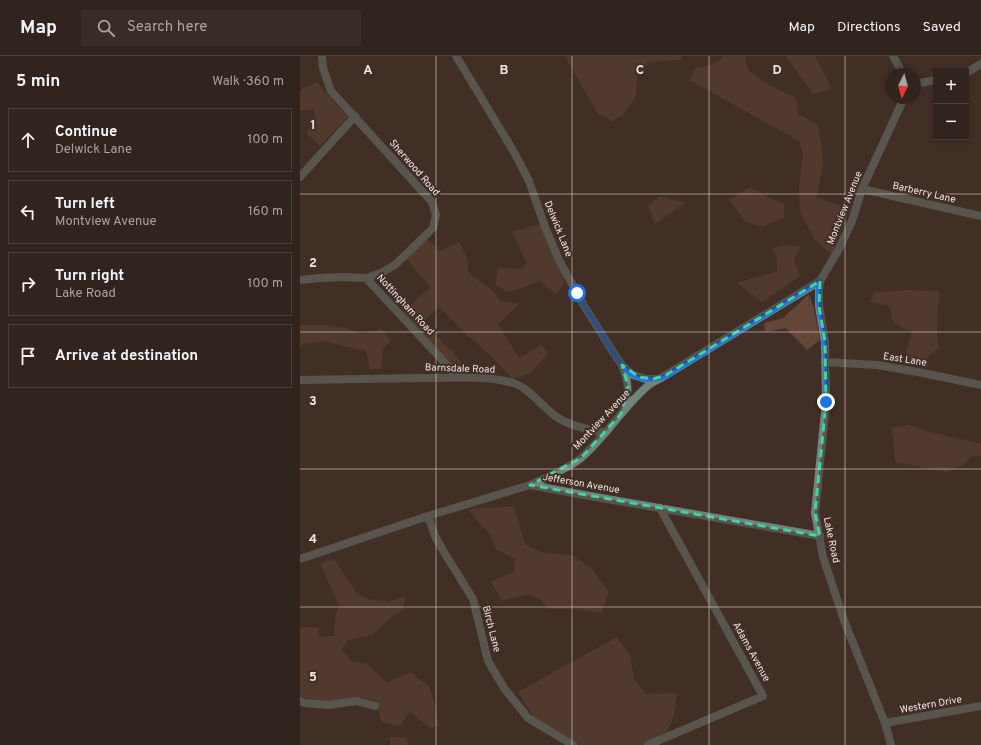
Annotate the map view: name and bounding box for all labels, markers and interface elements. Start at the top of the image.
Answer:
search box [81,10,361,46]
text: Map [20,16,57,40]
icon: search [95,17,117,39]
text: Search here [127,18,207,37]
text: Map [789,19,815,36]
text: Directions [837,19,901,36]
text: Saved [923,19,961,36]
text: A [363,63,373,79]
text: B [500,63,509,79]
text: C [636,63,644,79]
text: D [772,63,782,79]
north arrow [885,68,921,104]
map controls [933,68,969,140]
button: + [933,68,969,104]
text: 5 min [16,71,60,93]
text: Walk · 360 m [212,74,284,90]
button: − [933,104,969,140]
text: 1 [310,118,316,134]
text: Continue [55,123,117,142]
icon: ahead [17,129,39,151]
text: 100 m [247,132,283,148]
street label: Sherwood Road [386,137,442,199]
text: Delwick Lane [55,142,132,158]
street label: Montview Avenue [824,169,866,247]
street label: Barberry Lane [891,179,957,207]
text: Turn left [55,195,115,214]
street label: Delwick Lane [541,199,575,259]
icon: left [17,201,39,223]
text: 160 m [248,204,283,220]
text: Montview Avenue [55,214,157,230]
text: 2 [309,256,317,272]
text: Turn right [55,267,124,286]
street label: Nottingham Road [373,272,437,338]
icon: right [17,273,39,295]
text: 100 m [247,276,283,292]
route start [568,284,586,302]
text: Lake Road [55,286,116,302]
icon: arrive [17,345,39,367]
text: Arrive at destination [55,347,198,366]
street label: East Lane [882,350,928,370]
street label: Barnsdale Road [425,361,495,377]
street label: Montview Avenue [571,387,633,453]
route end [817,393,835,411]
text: 3 [309,394,317,410]
street label: Jefferson Avenue [541,471,621,497]
street label: Lake Road [820,516,842,564]
text: 4 [309,532,317,548]
street label: Birch Lane [479,604,503,654]
street label: Adams Avenue [729,620,773,684]
text: 5 [309,670,317,686]
street label: Western Drive [899,693,963,717]

